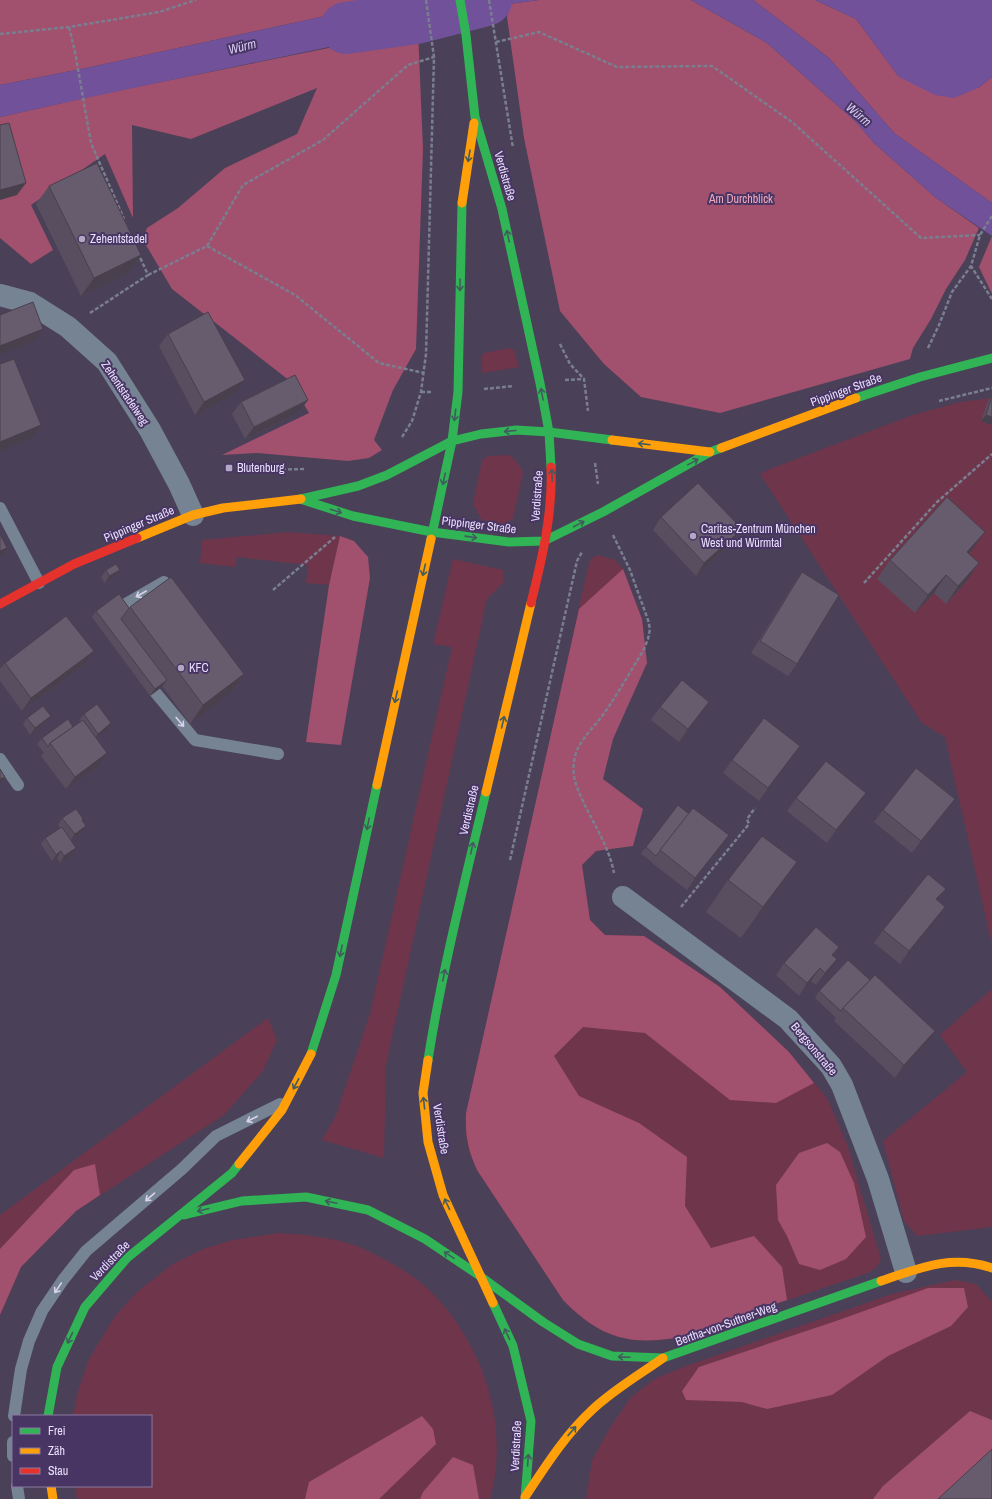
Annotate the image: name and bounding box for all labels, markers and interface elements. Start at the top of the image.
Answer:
water label: Würm [226,35,258,58]
water label: Würm [842,99,875,130]
one-way arrow [465,149,473,162]
street label: Verdistraße [490,149,520,203]
park label: Am Durchblick [708,191,773,207]
one-way arrow [503,230,511,243]
place label: Zehentstadel [90,231,147,247]
marker: Zehentstadel [77,234,87,244]
one-way arrow [456,278,464,291]
street label: Zehentstadelweg [97,357,153,429]
street label: Pippinger Straße [808,370,884,410]
one-way arrow [538,388,546,401]
one-way arrow [451,408,459,421]
one-way arrow [504,427,517,435]
one-way arrow [637,440,650,448]
one-way arrow [687,457,699,465]
place label: Blutenburg [237,460,285,476]
marker: Blutenburg [224,463,234,473]
one-way arrow [548,469,555,482]
street label: Verdistraße [527,470,547,522]
one-way arrow [439,472,447,485]
street label: Pippinger Straße [101,502,177,546]
one-way arrow [329,507,341,515]
street label: Pippinger Straße [441,512,517,538]
one-way arrow [573,520,585,528]
place label: Caritas-Zentrum München West und Würmtal [701,521,816,551]
marker: Caritas-Zentrum München West und Würmtal [688,531,698,541]
one-way arrow [464,533,477,541]
one-way arrow [419,563,427,576]
one-way arrow [135,591,147,599]
place label: KFC [189,660,209,676]
marker: KFC [176,663,186,673]
one-way arrow [391,690,399,703]
one-way arrow [175,716,184,727]
one-way arrow [499,716,507,729]
street label: Verdistraße [455,783,483,837]
one-way arrow [363,817,371,830]
one-way arrow [469,842,477,855]
one-way arrow [336,944,344,957]
one-way arrow [441,969,449,982]
street label: Bergsonstraße [787,1019,841,1079]
one-way arrow [292,1078,299,1090]
one-way arrow [420,1097,428,1110]
street label: Verdistraße [429,1103,453,1155]
one-way arrow [246,1116,258,1123]
one-way arrow [145,1192,155,1201]
one-way arrow [325,1198,338,1206]
one-way arrow [443,1198,450,1210]
one-way arrow [197,1207,210,1215]
street label: Verdistraße [87,1237,133,1285]
one-way arrow [443,1251,454,1259]
one-way arrow [54,1282,62,1293]
street label: Bertha-von-Suttner-Weg [673,1298,779,1350]
one-way arrow [503,1328,510,1340]
one-way arrow [66,1332,73,1344]
one-way arrow [618,1353,631,1361]
legend [12,1415,152,1487]
street label: Verdistraße [507,1420,525,1472]
text: Frei [48,1423,66,1439]
one-way arrow [568,1426,577,1437]
text: Zäh [48,1443,65,1459]
one-way arrow [525,1454,532,1467]
text: Stau [48,1463,68,1479]

